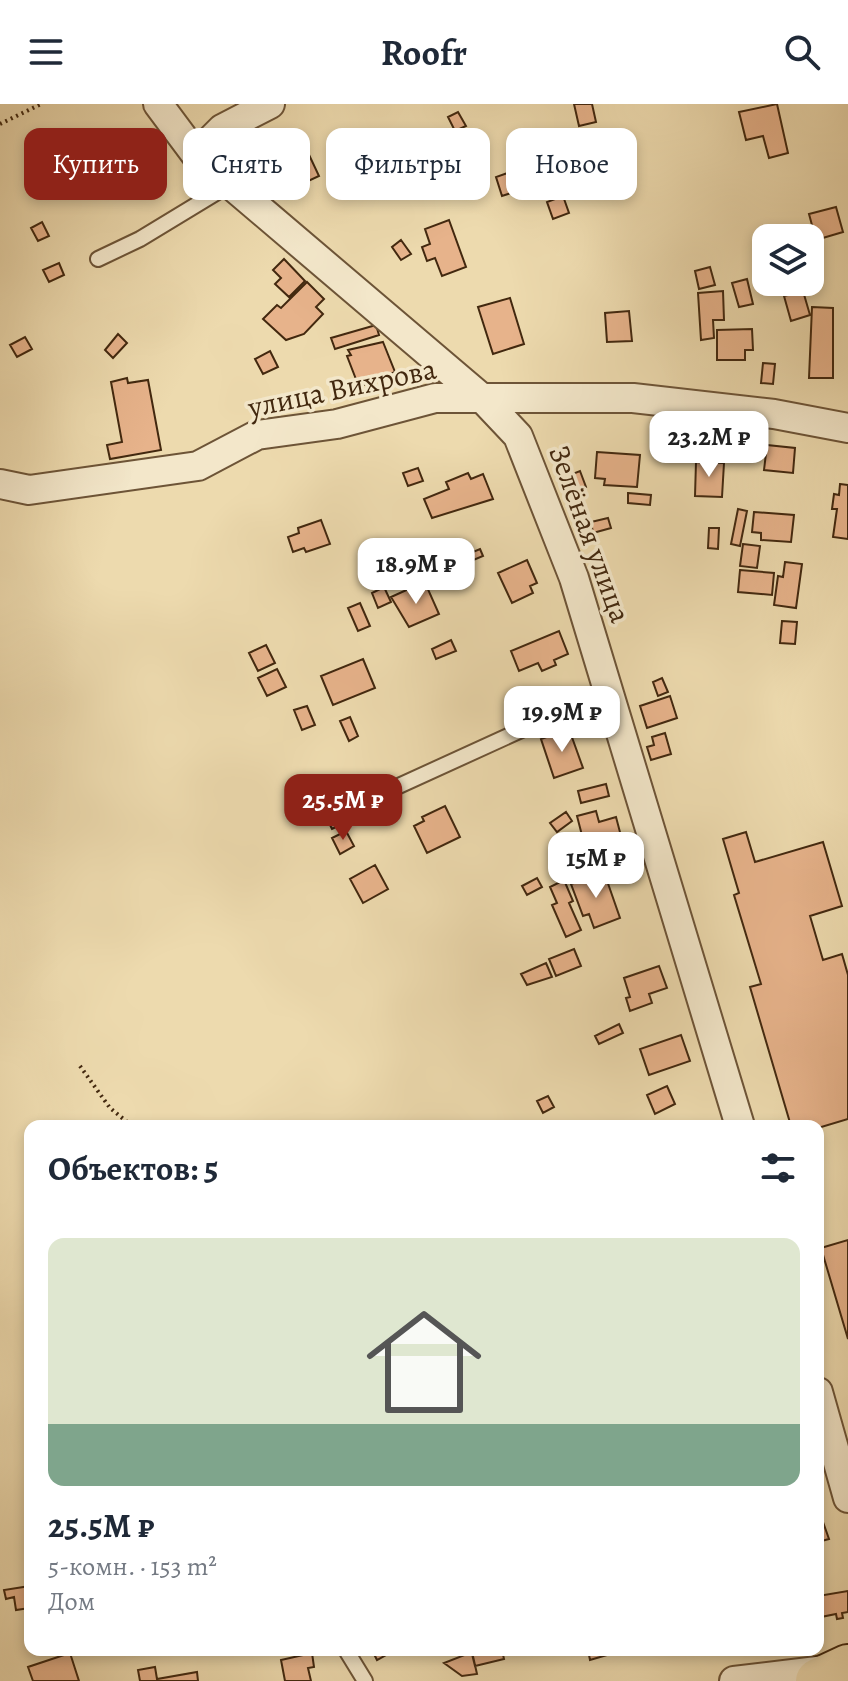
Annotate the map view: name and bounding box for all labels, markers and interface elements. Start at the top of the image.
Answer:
text: Roofr [381,28,467,77]
icon: menu [24,30,68,74]
icon: search [780,30,824,74]
chip: Купить [24,128,167,200]
chip: Снять [183,128,310,200]
chip: Фильтры [326,128,490,200]
chip: Новое [506,128,637,200]
map controls [752,224,824,296]
button: layers [752,224,824,296]
street label: улица Вихрова [243,348,440,428]
pin: 23.2M ₽ [635,411,783,479]
text: 23.2M ₽ [667,419,751,454]
street label: Зелёная улица [539,440,641,628]
pin: 18.9M ₽ [342,538,490,606]
text: 18.9M ₽ [376,546,456,581]
pin: 19.9M ₽ [488,686,636,754]
text: 19.9M ₽ [522,694,602,729]
pin: 25.5M ₽ [269,774,417,842]
text: 25.5M ₽ [302,782,384,817]
pin: 15M ₽ [540,832,652,900]
text: 15M ₽ [566,840,626,875]
text: Объектов: 5 [48,1145,219,1192]
icon: filters [756,1146,800,1190]
icon: home [352,1290,496,1434]
text: 25.5M ₽ [48,1502,155,1549]
text: 5-комн. · 153 m² [48,1549,217,1584]
text: Дом [48,1584,95,1619]

